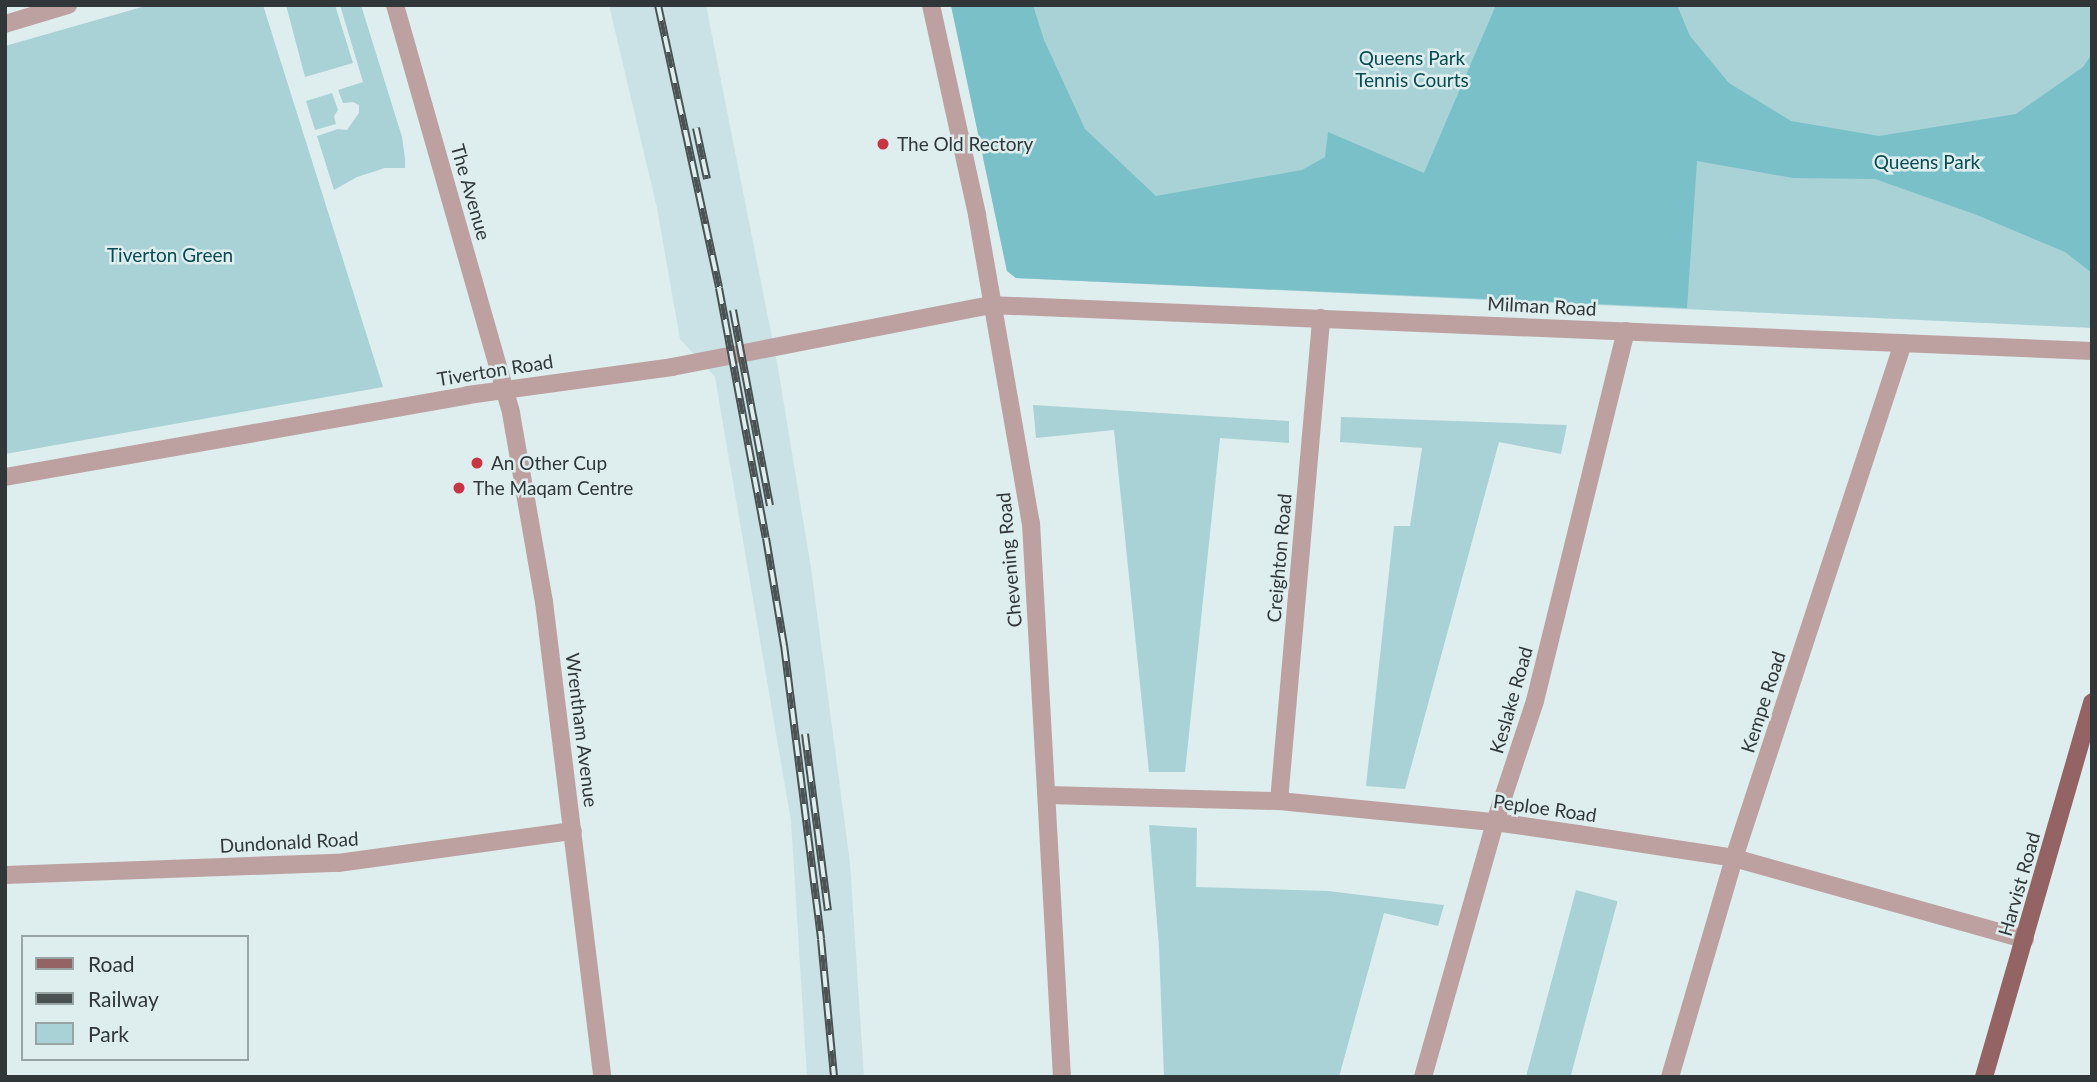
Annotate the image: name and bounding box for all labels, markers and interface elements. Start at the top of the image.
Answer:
park label: Queens Park Tennis Courts [1355,47,1469,91]
place label: The Old Rectory [897,133,1033,155]
marker: The Old Rectory [875,136,891,152]
street label: The Avenue [446,141,496,243]
park label: Queens Park [1874,151,1980,173]
park label: Tiverton Green [107,244,233,266]
street label: Milman Road [1487,292,1597,320]
street label: Tiverton Road [435,350,555,390]
place label: An Other Cup [491,452,607,474]
marker: An Other Cup [469,455,485,471]
place label: The Maqam Centre [473,477,633,499]
marker: The Maqam Centre [451,480,467,496]
street label: Chevening Road [992,492,1026,628]
street label: Creighton Road [1262,493,1296,623]
street label: Keslake Road [1485,644,1537,756]
street label: Kempe Road [1736,648,1790,756]
street label: Wrentham Avenue [561,651,603,809]
street label: Peploe Road [1492,789,1598,827]
street label: Dundonald Road [219,827,359,857]
street label: Harvist Road [1993,829,2045,939]
legend [21,935,248,1061]
text: Road [88,951,135,976]
text: Railway [88,986,159,1011]
text: Park [88,1021,129,1046]

